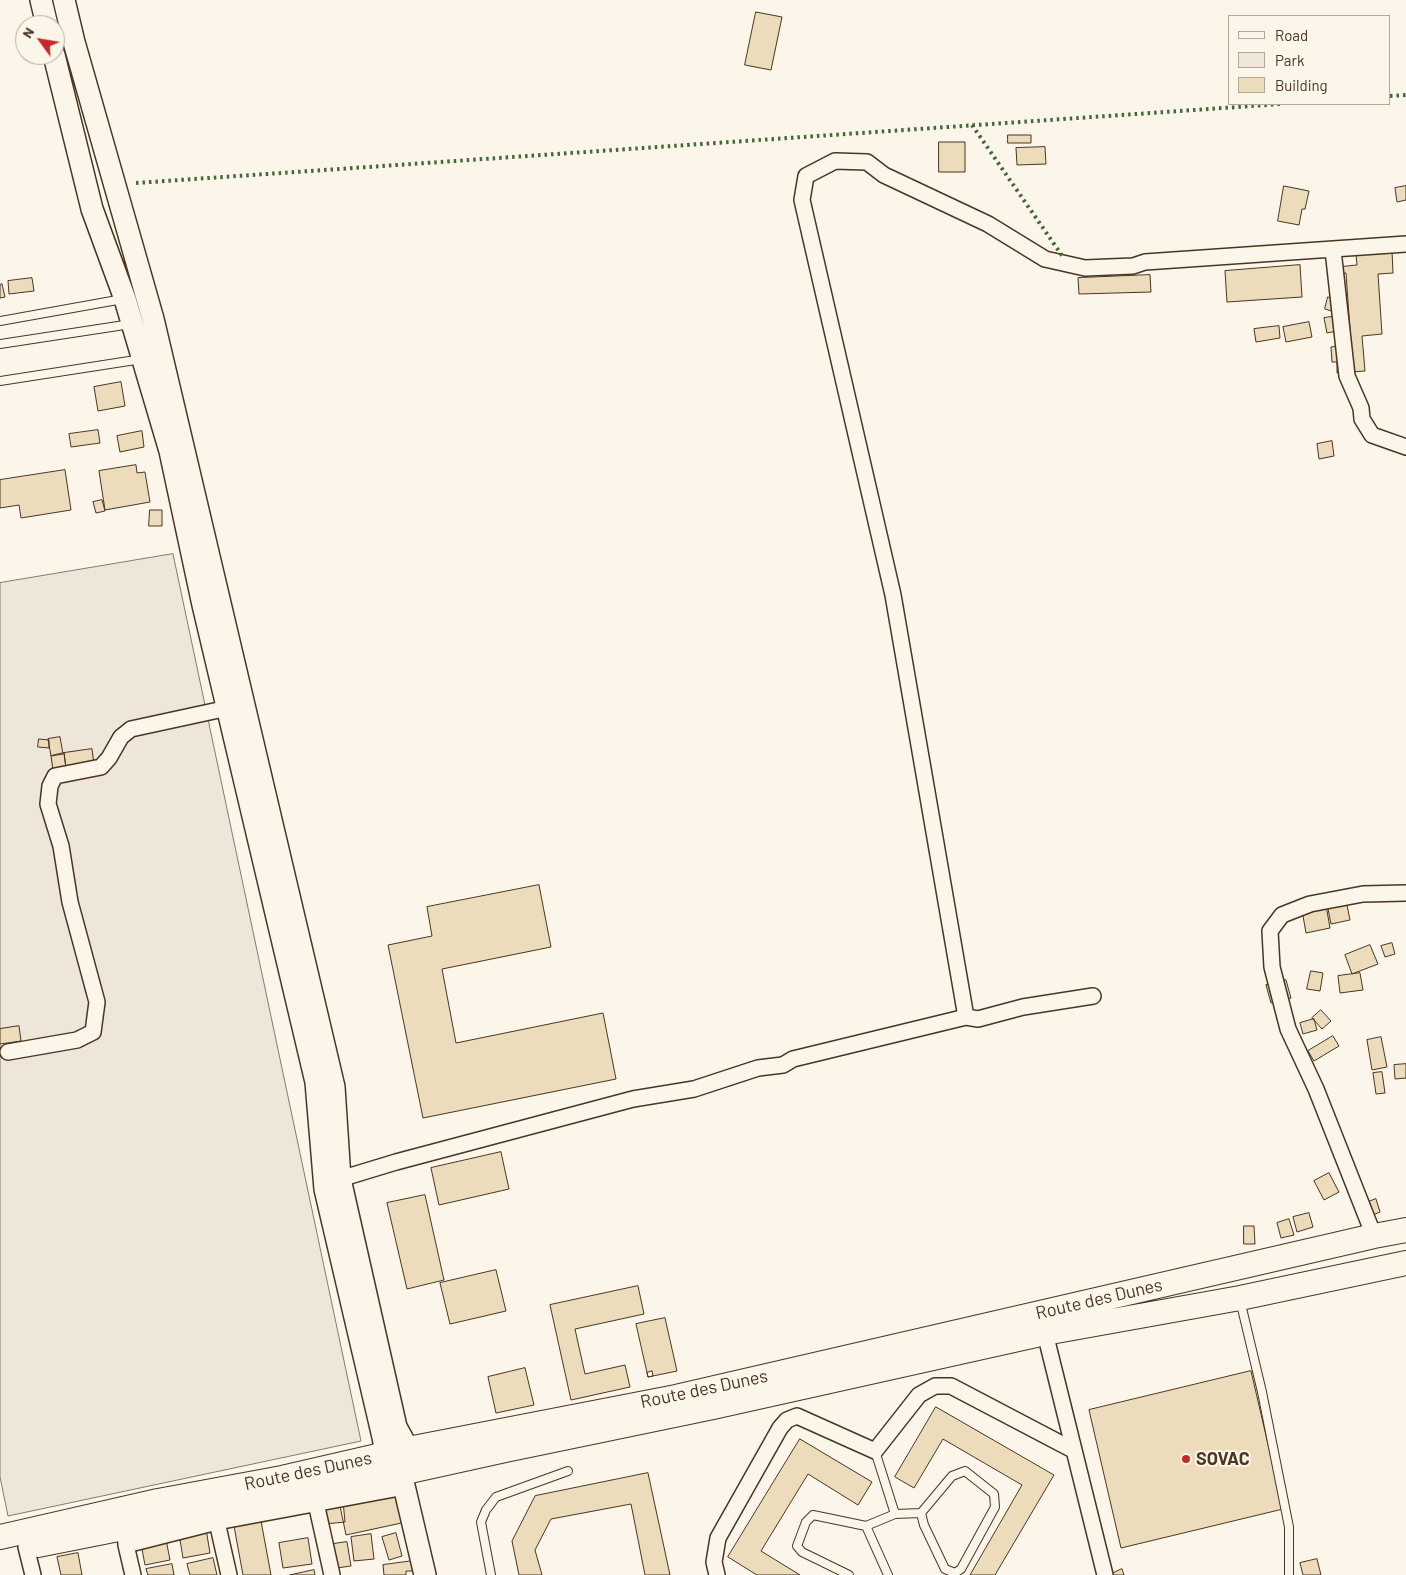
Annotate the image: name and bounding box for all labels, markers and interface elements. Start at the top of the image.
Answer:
north arrow [15,15,65,65]
legend [1228,15,1391,105]
text: N [18,24,37,41]
text: Road [1275,26,1308,44]
text: Park [1275,51,1304,69]
text: Building [1275,76,1328,94]
street label: Route des Dunes [1033,1274,1165,1324]
street label: Route des Dunes [638,1365,770,1413]
street label: Route des Dunes [242,1447,374,1495]
place label: SOVAC [1196,1448,1250,1470]
marker: SOVAC [1180,1453,1192,1465]

